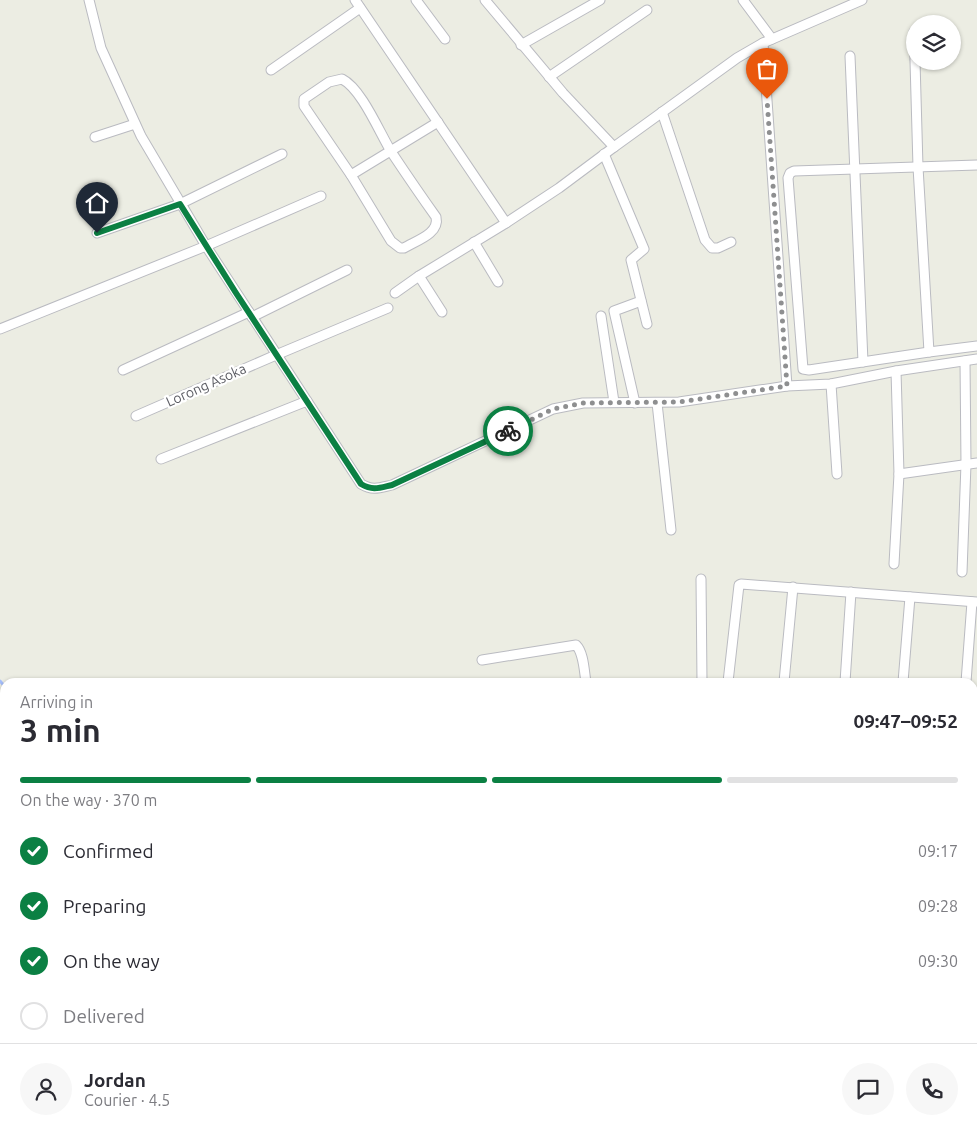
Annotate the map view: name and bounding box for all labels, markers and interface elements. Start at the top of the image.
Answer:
map controls [906,15,961,70]
button: layers [906,15,961,70]
pin [746,48,788,99]
icon: bag [753,55,781,83]
pin [76,182,118,233]
icon: home [83,189,111,217]
street label: Lorong Asoka [164,360,248,410]
courier [483,406,533,456]
icon: bike [494,417,522,445]
text: Arriving in [20,693,93,711]
text: 09:47–09:52 [853,710,958,732]
text: 3 min [20,712,101,748]
text: On the way · 370 m [20,791,157,809]
icon: check [20,837,48,865]
text: Confirmed [63,840,154,862]
text: 09:17 [918,842,958,860]
icon: check [20,892,48,920]
text: Preparing [63,895,147,917]
text: 09:28 [918,897,958,915]
icon: check [20,947,48,975]
text: On the way [63,950,160,972]
text: 09:30 [918,952,958,970]
text: Delivered [63,1005,145,1027]
button: person [20,1063,72,1115]
button: chat [842,1063,894,1115]
button: phone [906,1063,958,1115]
text: Jordan [84,1069,146,1091]
text: Courier · 4.5 [84,1091,170,1109]

